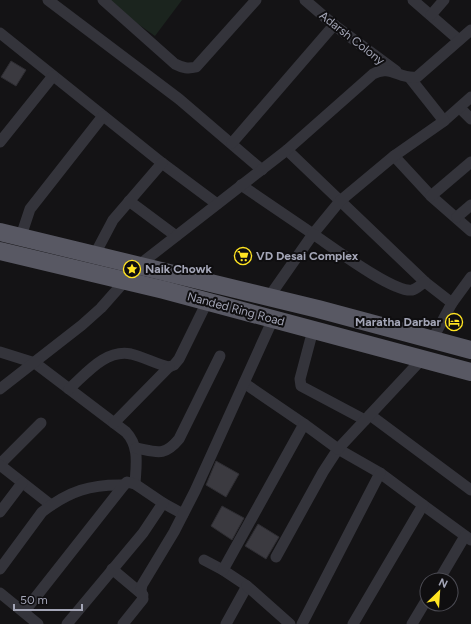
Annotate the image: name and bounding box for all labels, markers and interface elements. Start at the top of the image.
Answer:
street label: Adarsh Colony [317,8,388,68]
supermarket icon: VD Desai Complex [233,246,253,266]
place label: VD Desai Complex [256,249,359,263]
place icon: Naik Chowk [122,259,142,279]
place label: Naik Chowk [145,262,212,276]
street label: Nanded Ring Road [186,289,286,329]
hotel icon: Maratha Darbar [444,312,464,332]
place label: Maratha Darbar [355,315,441,329]
north arrow [419,572,459,612]
text: N [436,576,450,591]
scale bar [14,586,82,612]
text: 50 m [20,593,48,607]

